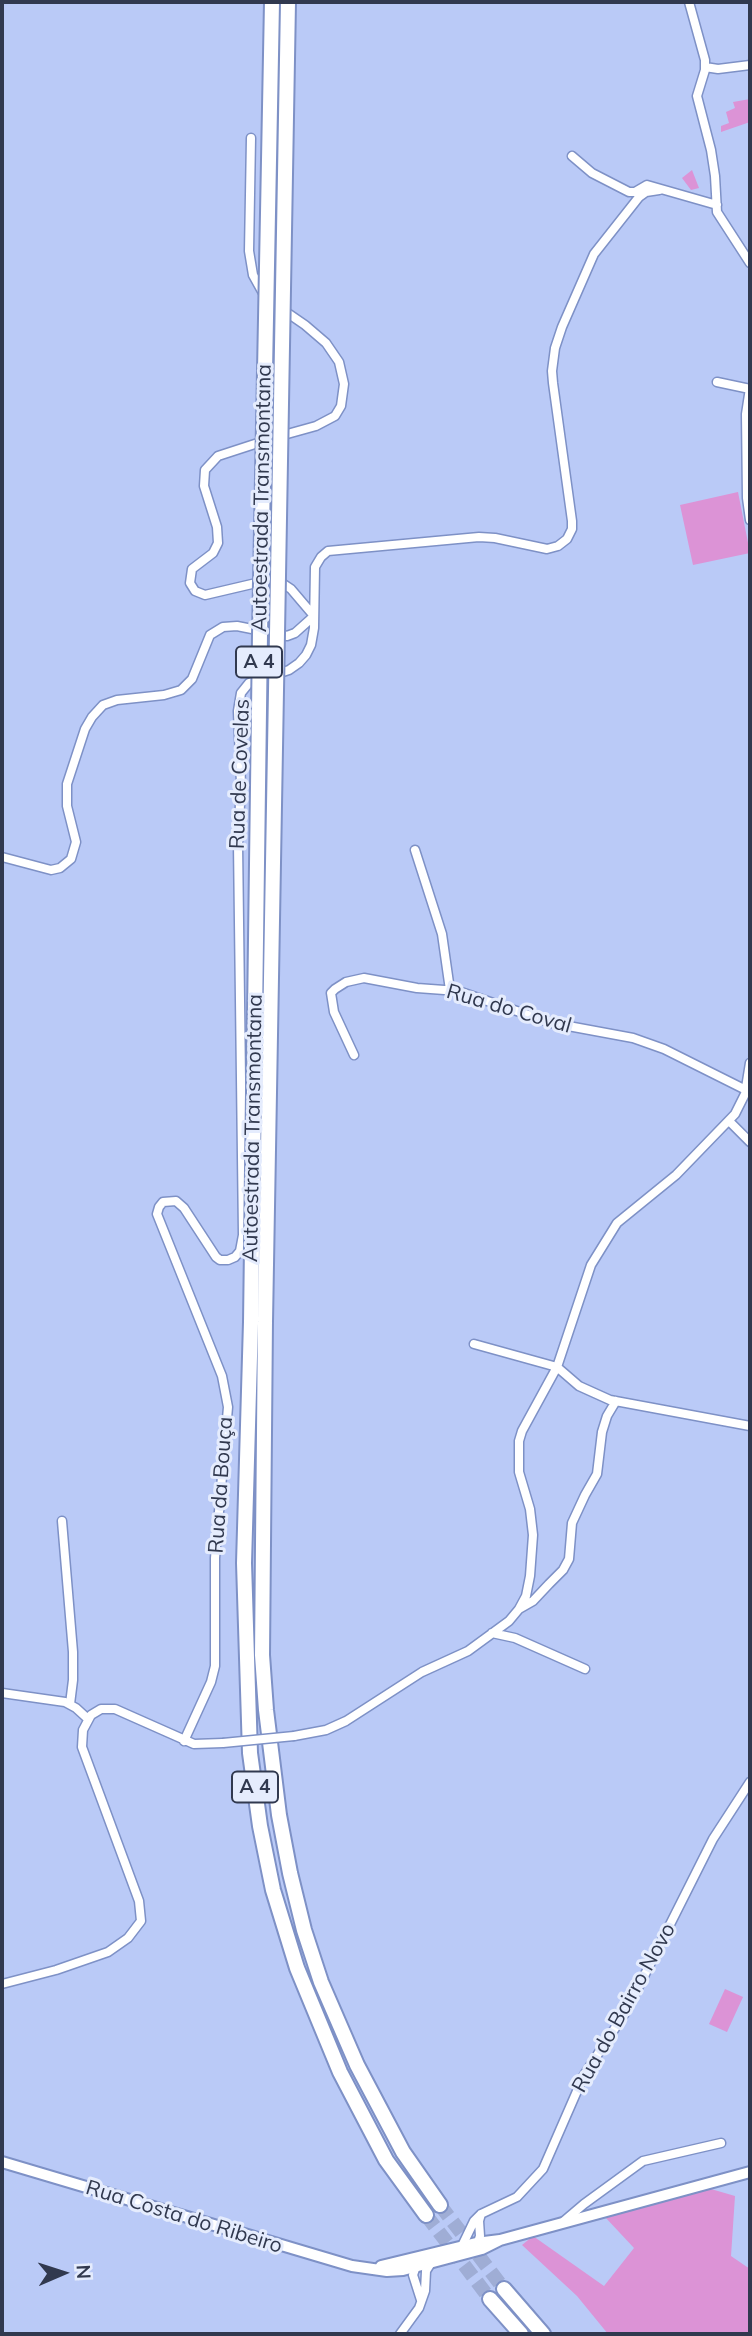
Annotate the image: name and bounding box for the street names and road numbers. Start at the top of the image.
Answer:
street label: Autoestrada Transmontana [247,364,277,632]
road number: A 4 [236,646,282,678]
street label: Rua de Covelas [225,699,255,849]
street label: Rua do Coval [444,979,574,1039]
street label: Autoestrada Transmontana [238,994,268,1262]
street label: Rua da Bouça [204,1416,238,1554]
road number: A 4 [232,1772,278,1802]
street label: Rua do Bairro Novo [567,1919,681,2097]
street label: Rua Costa do Ribeiro [83,2175,285,2259]

